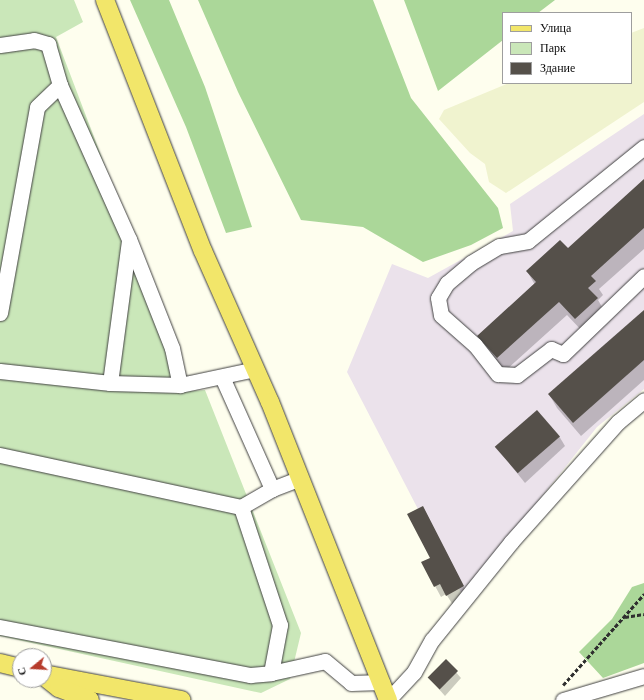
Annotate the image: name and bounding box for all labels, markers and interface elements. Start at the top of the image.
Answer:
legend [502,12,632,84]
text: Улица [540,21,571,35]
text: Парк [540,41,566,55]
text: Здание [540,61,575,75]
north arrow [12,648,52,688]
text: С [15,666,28,677]

